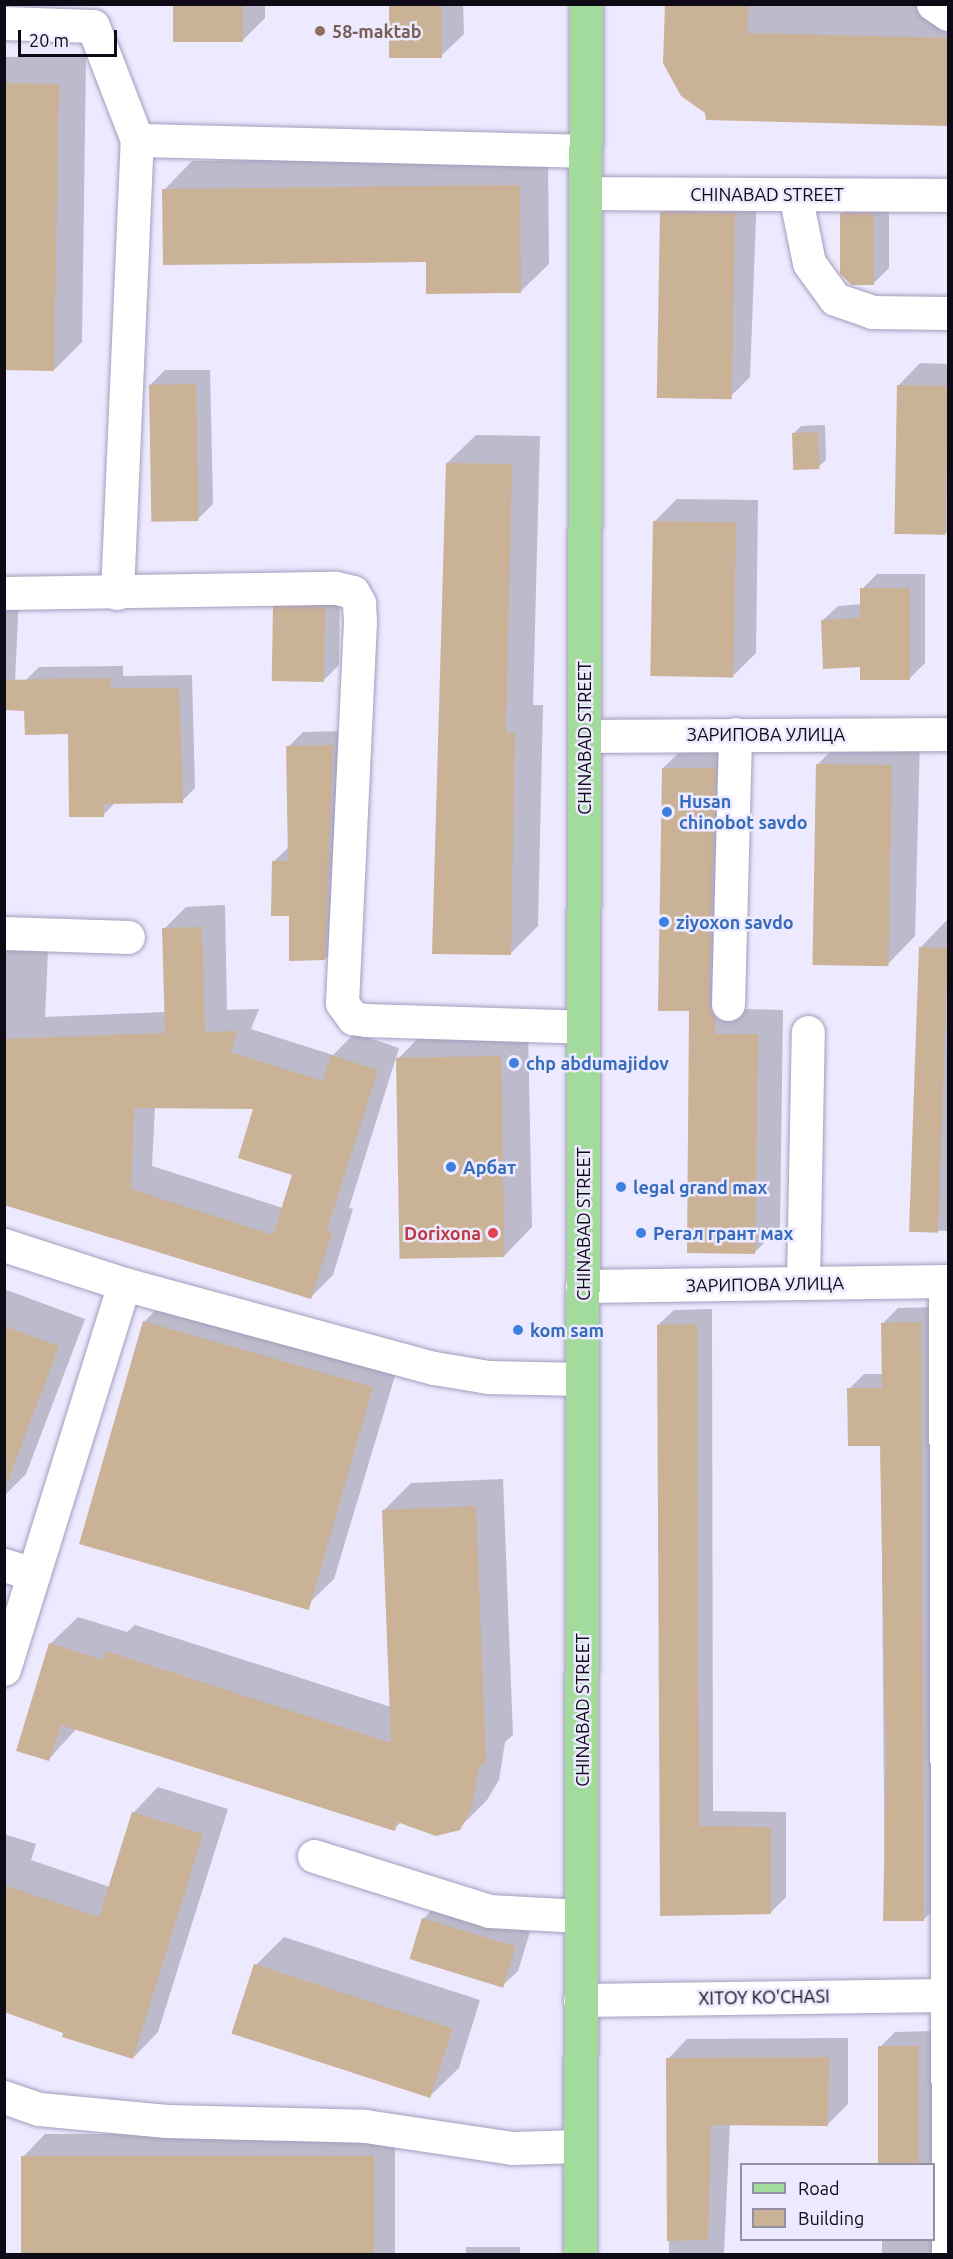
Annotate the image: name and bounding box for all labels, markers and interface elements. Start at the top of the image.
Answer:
scale bar [21,18,120,56]
place label: 58-maktab [332,20,422,42]
marker: 58-maktab [313,24,327,38]
text: 20 m [29,30,69,50]
street label: CHINABAD STREET [690,183,844,205]
street label: CHINABAD STREET [573,661,595,815]
street label: ЗАРИПОВА УЛИЦА [687,723,845,745]
place label: Husan chinobot savdo [679,791,808,834]
marker: Husan chinobot savdo [660,805,674,819]
place label: ziyoxon savdo [676,911,794,933]
marker: ziyoxon savdo [657,915,671,929]
place label: chp abdumajidov [526,1052,669,1074]
marker: chp abdumajidov [507,1056,521,1070]
street label: CHINABAD STREET [572,1147,594,1301]
place label: Арбат [463,1156,516,1178]
marker: Арбат [444,1160,458,1174]
place label: legal grand max [633,1176,767,1198]
marker: legal grand max [614,1180,628,1194]
place label: Dorixona [404,1222,481,1244]
place label: Регал грант мах [653,1222,793,1244]
marker: Dorixona [486,1226,500,1240]
marker: Регал грант мах [634,1226,648,1240]
street label: ЗАРИПОВА УЛИЦА [686,1272,844,1296]
place label: kom sam [530,1319,604,1341]
marker: kom sam [511,1323,525,1337]
street label: CHINABAD STREET [571,1633,593,1787]
street label: XITOY KO'CHASI [698,1985,830,2009]
legend [740,2163,935,2241]
text: Road [798,2178,840,2198]
text: Building [798,2208,864,2228]

